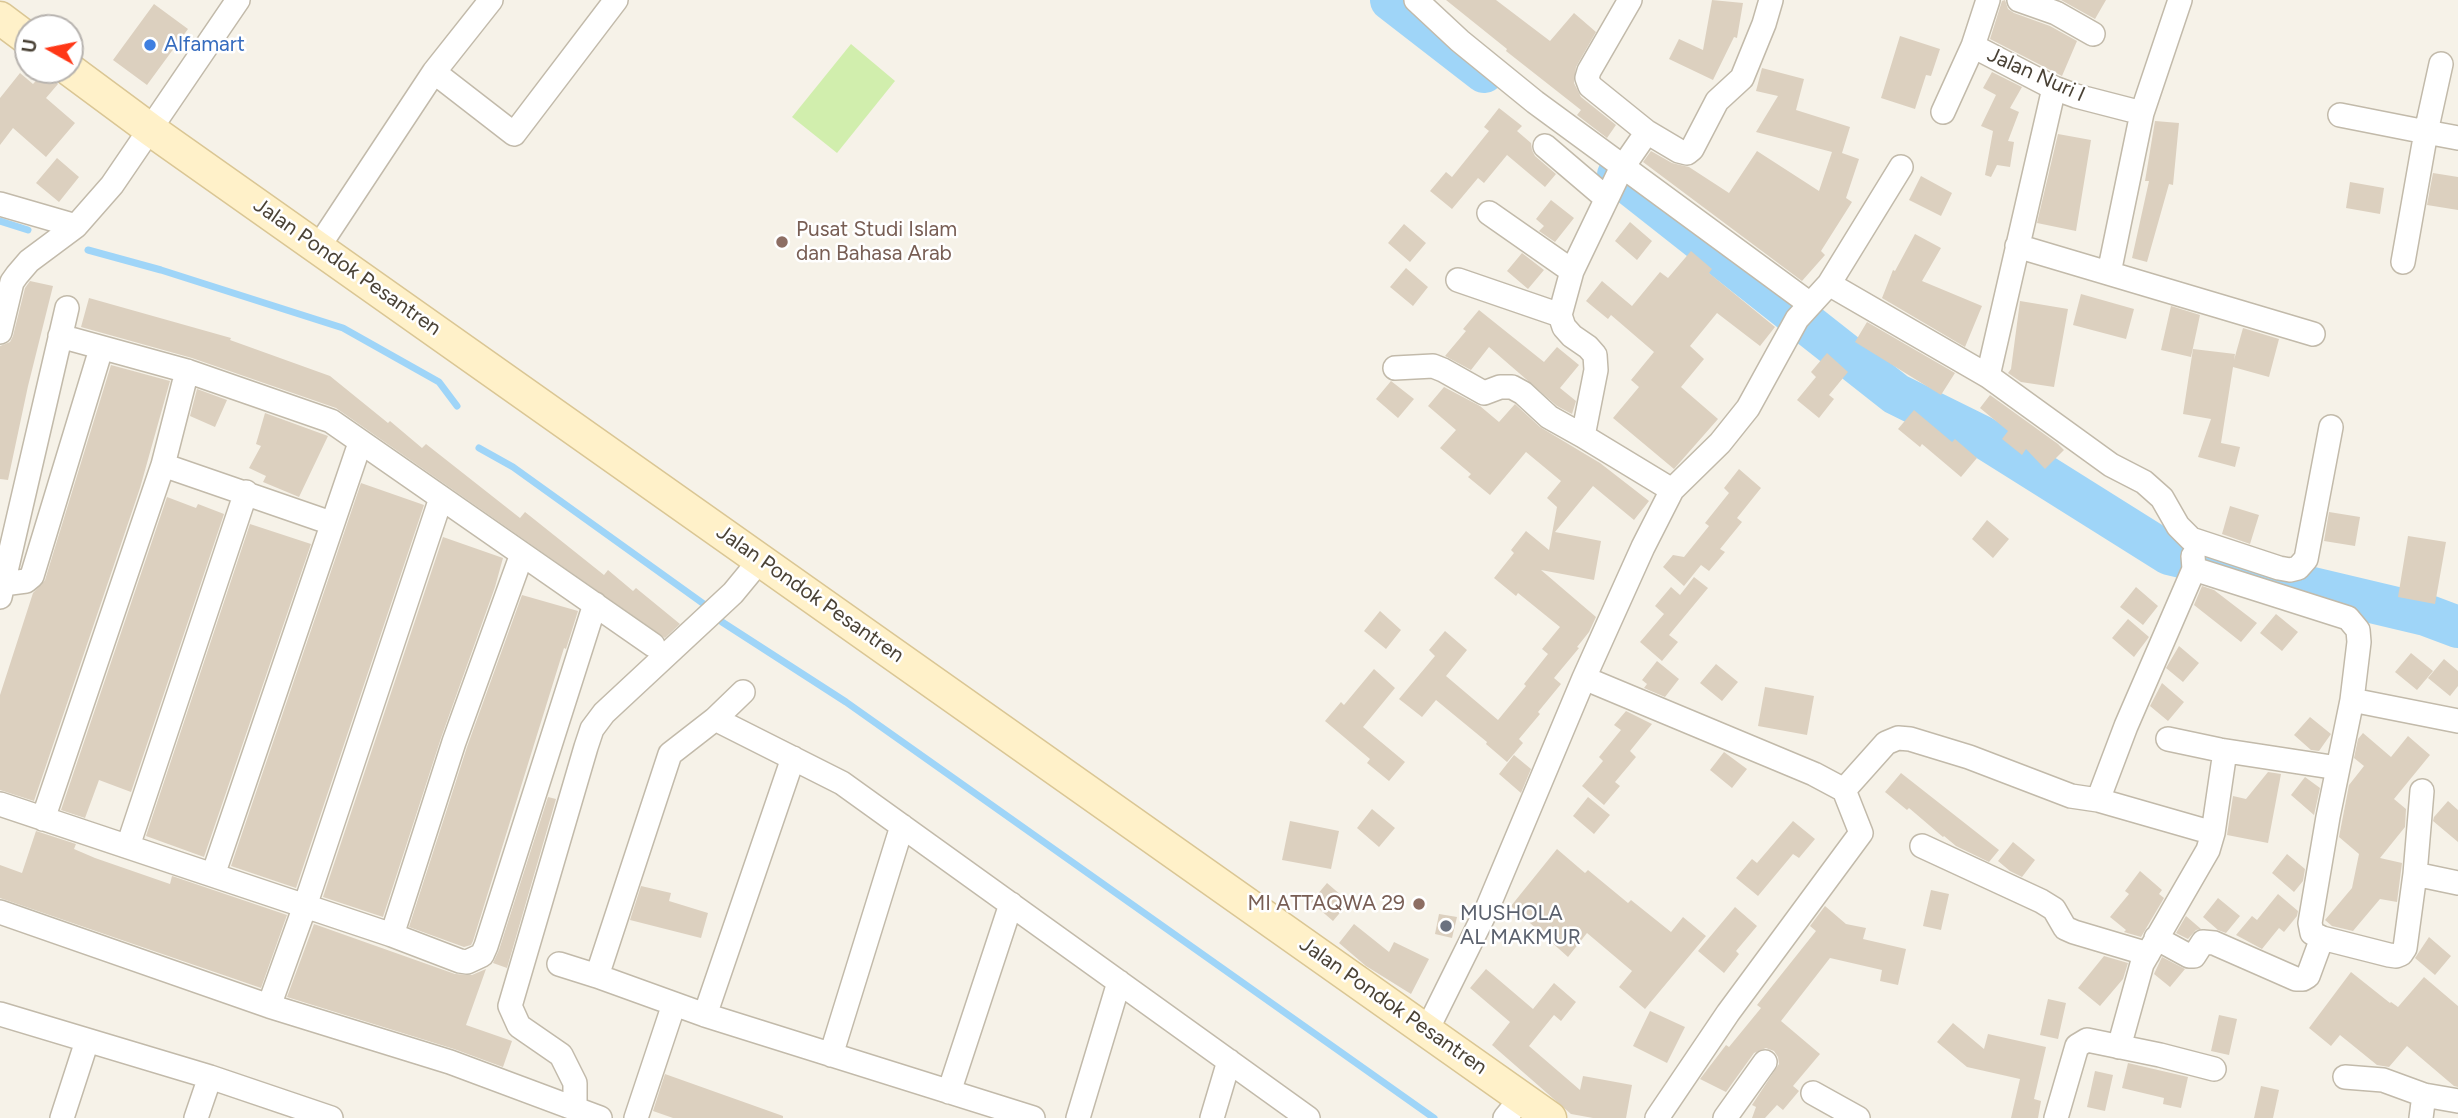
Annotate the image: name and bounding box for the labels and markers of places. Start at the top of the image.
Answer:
place label: Alfamart [164,32,245,58]
marker: Alfamart [142,37,158,53]
place label: Pusat Studi Islam dan Bahasa Arab [796,217,957,267]
marker: Pusat Studi Islam dan Bahasa Arab [774,234,790,250]
place label: MI ATTAQWA 29 [1248,891,1405,917]
marker: MI ATTAQWA 29 [1411,896,1427,912]
place label: MUSHOLA AL MAKMUR [1460,901,1581,951]
marker: MUSHOLA AL MAKMUR [1438,918,1454,934]

